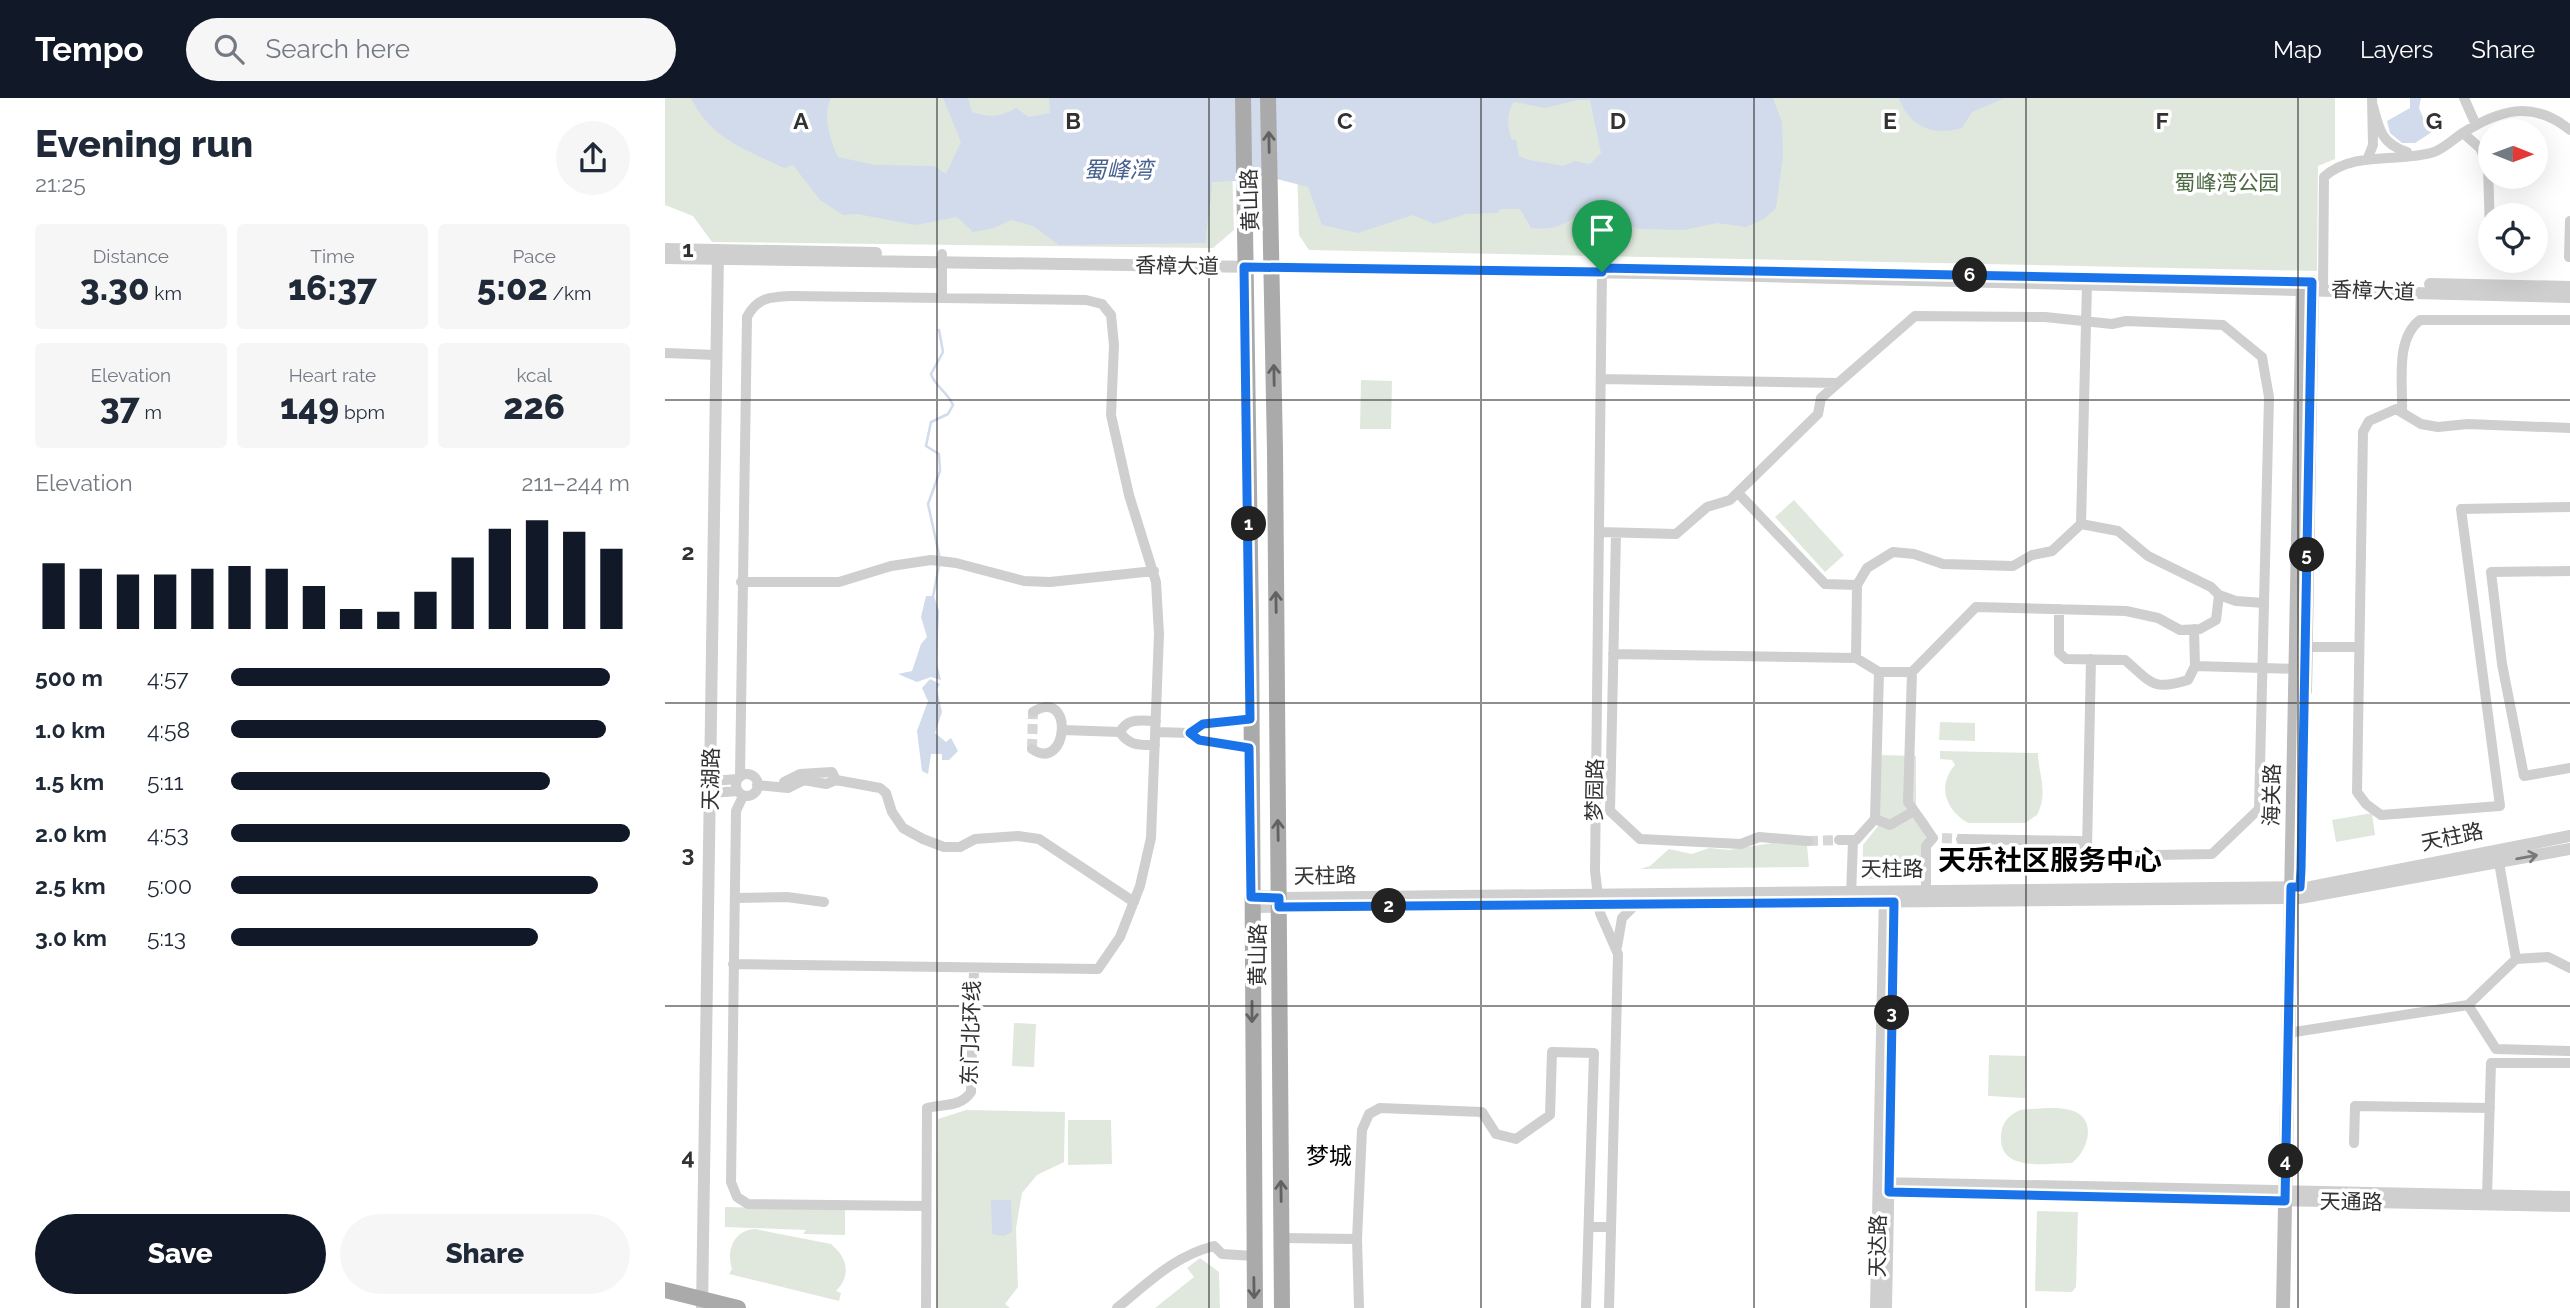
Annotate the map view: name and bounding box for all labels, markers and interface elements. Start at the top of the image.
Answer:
search box [186,18,676,81]
text: Tempo [35,30,144,69]
icon: search [210,30,248,68]
text: Search here [266,34,410,64]
text: Map [2273,35,2322,64]
text: Layers [2360,35,2433,64]
text: Share [2471,35,2535,64]
text: A [793,107,809,134]
text: B [1065,107,1081,134]
text: C [1337,107,1353,134]
text: D [1610,107,1626,134]
text: E [1883,107,1897,134]
text: F [2155,107,2169,134]
text: G [2426,107,2442,134]
north arrow [2478,119,2548,189]
map controls [2478,119,2548,273]
text: Evening run [35,121,253,166]
button: share [556,121,630,195]
one-way arrow [1262,131,1276,154]
water label: 蜀峰湾 [1084,156,1157,183]
street label: 黄山路 [1236,168,1263,232]
text: 21:25 [35,170,86,197]
park label: 蜀峰湾公园 [2175,170,2280,195]
pin [1572,200,1632,272]
button: locate [2478,203,2548,273]
icon: arrive [1583,211,1621,249]
text: 1 [682,235,694,262]
text: Distance [93,245,169,267]
text: Time [310,245,355,267]
text: Pace [512,245,556,267]
street label: 香樟大道 [1135,252,1219,279]
pin: 6 [1953,258,1987,292]
text: 6 [1964,263,1975,285]
text: 3.30 [80,267,149,308]
text: 16:37 [288,267,377,308]
text: 5:02 [477,267,548,308]
street label: 香樟大道 [2331,277,2415,304]
text: km [149,282,182,304]
text: /km [548,282,592,304]
one-way arrow [1267,363,1281,386]
text: Elevation [90,364,171,386]
text: Heart rate [289,364,376,386]
text: kcal [516,364,552,386]
text: 37 [100,386,140,427]
text: 149 [280,386,339,427]
text: 226 [503,386,565,427]
text: m [140,401,162,423]
text: bpm [339,401,385,423]
text: Elevation [35,469,133,496]
text: 211–244 m [521,469,630,496]
pin: 1 [1231,506,1267,542]
text: 1 [1244,512,1253,534]
text: 2 [682,538,694,565]
pin: 5 [2289,538,2325,573]
text: 5 [2301,543,2312,565]
one-way arrow [1269,591,1283,614]
text: 500 m [35,664,103,691]
text: 4:57 [147,664,189,691]
text: 1.0 km [35,716,105,743]
text: 4:58 [147,716,190,743]
street label: 天湖路 [697,747,724,811]
street label: 梦园路 [1581,758,1608,822]
street label: 海关路 [2258,763,2285,827]
text: 1.5 km [35,768,104,795]
text: 5:11 [147,768,184,795]
one-way arrow [1271,818,1285,841]
street label: 天柱路 [2418,818,2485,855]
text: 2.0 km [35,820,107,847]
text: 4:53 [147,820,189,847]
text: 3 [682,840,694,867]
district label: 天乐社区服务中心 [1938,844,2162,877]
one-way arrow [2515,849,2538,863]
street label: 天柱路 [1861,856,1924,881]
street label: 天柱路 [1293,862,1357,889]
text: 2.5 km [35,872,106,899]
text: 5:00 [147,872,192,899]
pin: 2 [1371,888,1407,924]
text: 2 [1383,894,1394,916]
text: 3.0 km [35,924,107,951]
text: 5:13 [147,924,186,951]
street label: 黄山路 [1245,924,1270,987]
street label: 东门北环线 [956,980,985,1086]
pin: 3 [1875,996,1909,1030]
one-way arrow [1245,1000,1259,1023]
text: 3 [1886,1001,1897,1023]
district label: 梦城 [1306,1142,1352,1169]
text: 4 [681,1143,695,1170]
pin: 4 [2269,1144,2303,1178]
text: 4 [2280,1149,2291,1171]
one-way arrow [1274,1180,1288,1203]
street label: 天通路 [2319,1188,2383,1215]
button: Save [35,1214,326,1294]
button: Share [340,1214,630,1294]
street label: 天达路 [1864,1214,1891,1278]
one-way arrow [1248,1277,1261,1300]

